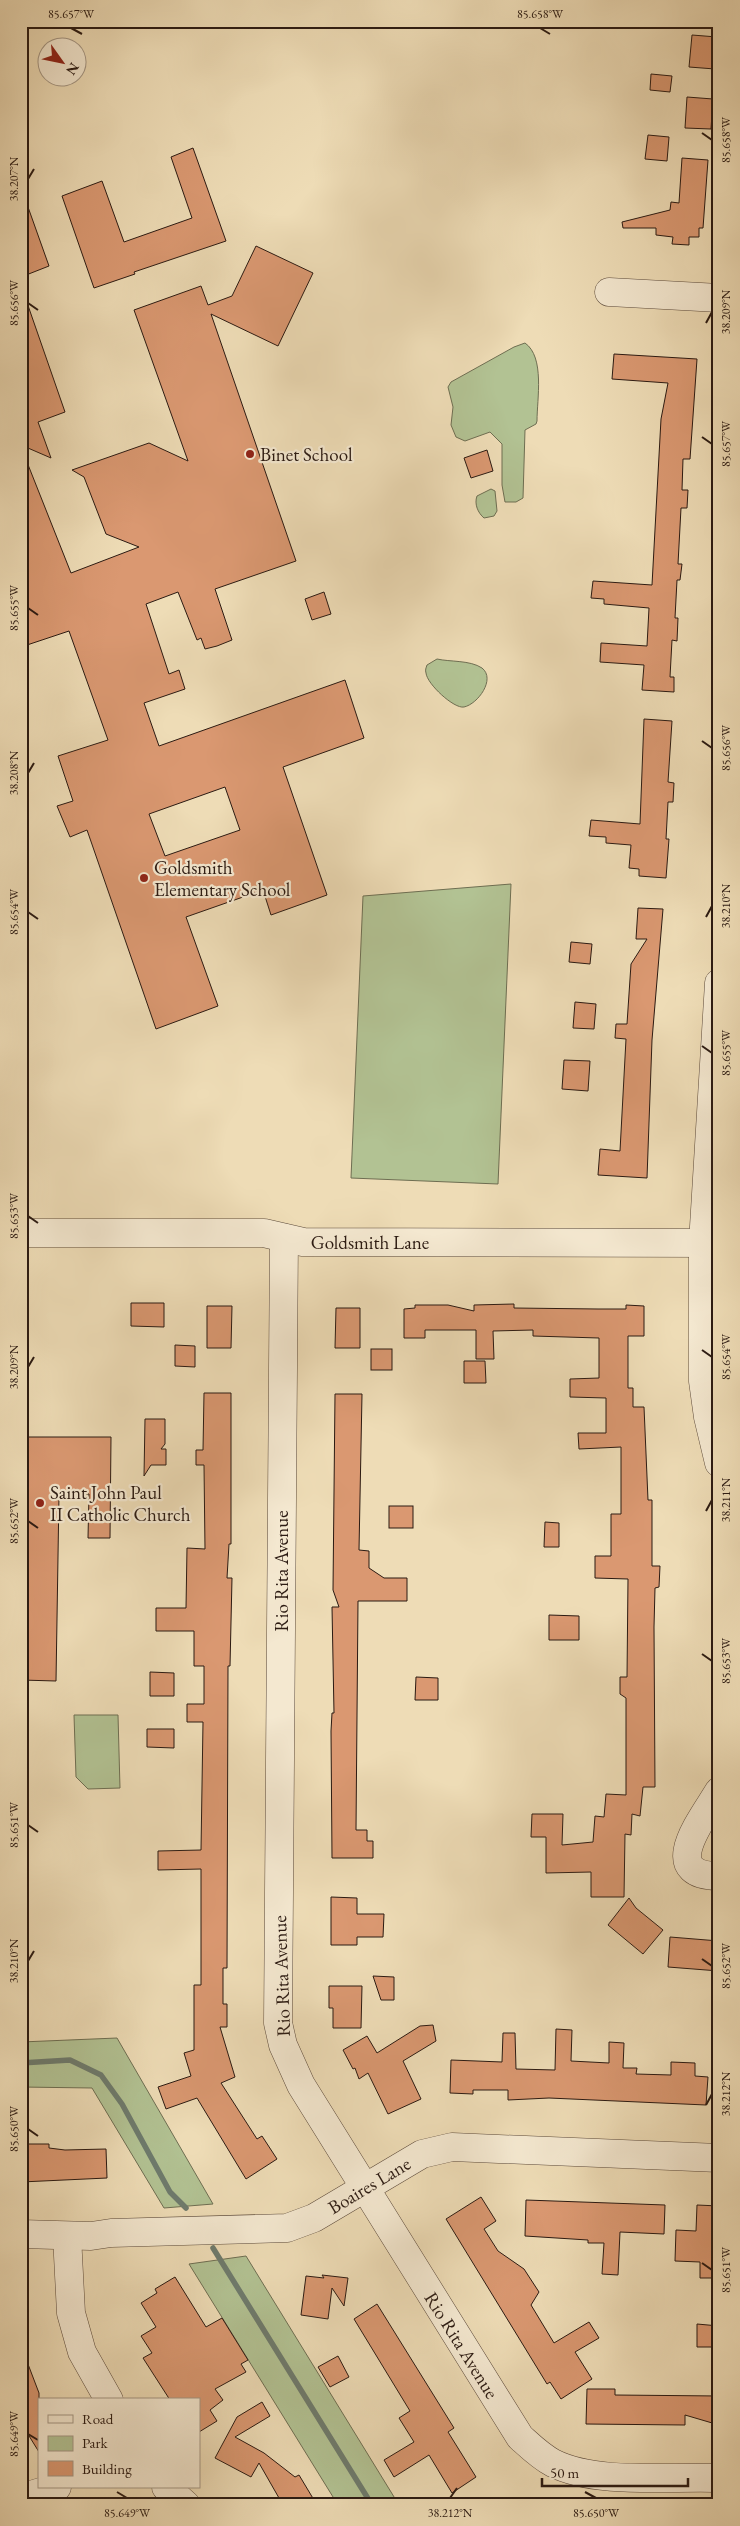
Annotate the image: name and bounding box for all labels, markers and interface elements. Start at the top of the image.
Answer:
text: 85.657°W [48,6,95,22]
text: 85.658°W [517,6,564,22]
north arrow [38,38,88,88]
text: N [62,59,84,79]
text: 85.658°W [718,116,734,163]
text: 38.207°N [6,156,22,201]
text: 85.656°W [6,279,22,326]
text: 38.209°N [718,289,734,334]
text: 85.657°W [718,420,734,467]
place label: Binet School [260,442,353,467]
marker: Binet School [244,448,256,460]
text: 85.655°W [6,584,22,631]
text: 85.656°W [718,724,734,771]
text: 38.208°N [6,750,22,795]
place label: Goldsmith Elementary School [154,855,291,902]
marker: Goldsmith Elementary School [138,872,150,884]
text: 38.210°N [718,883,734,928]
text: 85.654°W [6,888,22,935]
text: 85.655°W [718,1029,734,1076]
text: 85.653°W [6,1192,22,1239]
street label: Goldsmith Lane [311,1230,429,1255]
text: 85.654°W [718,1333,734,1380]
text: 38.209°N [6,1344,22,1389]
text: 38.211°N [718,1477,734,1522]
place label: Saint John Paul II Catholic Church [50,1480,191,1527]
text: 85.652°W [6,1497,22,1544]
marker: Saint John Paul II Catholic Church [34,1497,46,1509]
street label: Rio Rita Avenue [269,1510,294,1632]
text: 85.653°W [718,1637,734,1684]
text: 85.651°W [6,1801,22,1848]
street label: Rio Rita Avenue [267,1915,296,2037]
text: 38.210°N [6,1938,22,1983]
text: 85.652°W [718,1942,734,1989]
text: 38.212°N [718,2071,734,2116]
text: 85.650°W [6,2105,22,2152]
street label: Boaires Lane [323,2151,415,2220]
text: 85.651°W [718,2246,734,2293]
street label: Rio Rita Avenue [419,2287,504,2403]
legend [38,2398,200,2488]
text: Road [82,2409,114,2428]
text: 85.649°W [6,2410,22,2457]
text: Park [82,2433,109,2452]
scale bar [542,2456,689,2488]
text: Building [82,2459,132,2478]
text: 50 m [550,2463,579,2482]
text: 85.649°W [104,2505,151,2521]
text: 38.212°N [428,2505,473,2521]
text: 85.650°W [573,2505,620,2521]

